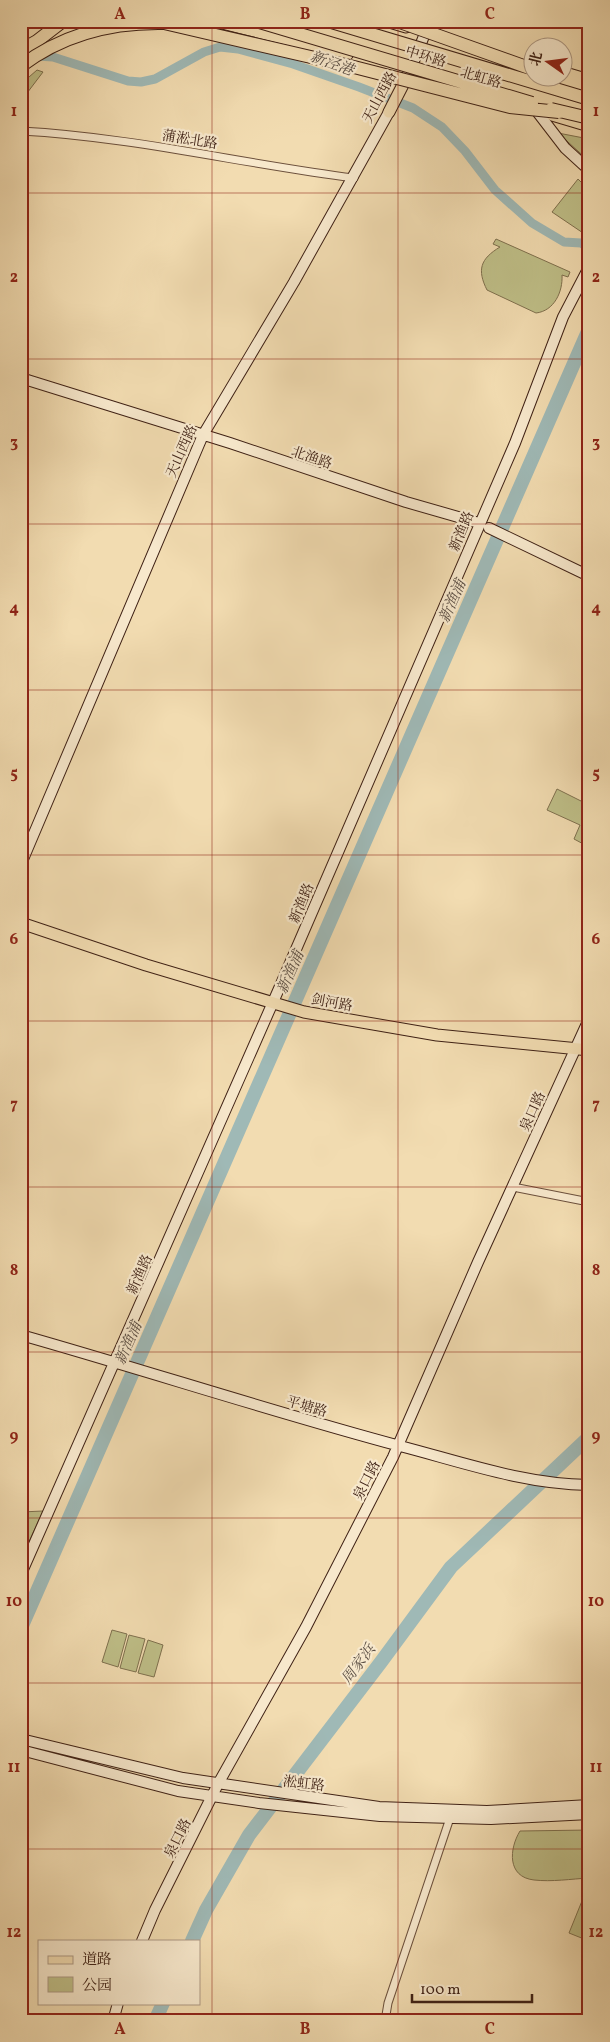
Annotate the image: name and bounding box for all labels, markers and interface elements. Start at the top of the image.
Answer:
text: A [114,4,126,26]
text: B [300,4,311,26]
text: C [485,4,495,26]
north arrow [522,38,572,88]
street label: 中环路 [403,42,448,73]
water label: 新泾港 [307,47,358,83]
text: 北 [526,50,548,68]
street label: 北虹路 [458,63,503,94]
street label: 天山西路 [359,69,402,127]
text: 1 [11,101,17,123]
text: 1 [593,101,599,123]
street label: 蒲淞北路 [161,127,219,154]
text: 2 [10,267,18,289]
text: 2 [592,267,600,289]
street label: 天山西路 [162,422,202,481]
text: 3 [10,432,18,454]
text: 3 [592,432,600,454]
street label: 北渔路 [289,443,334,474]
street label: 新渔路 [445,509,479,555]
water label: 新渔浦 [435,574,473,626]
text: 4 [9,598,19,620]
text: 4 [591,598,601,620]
text: 5 [10,763,18,785]
text: 5 [592,763,600,785]
street label: 新渔路 [285,881,319,927]
text: 6 [10,929,19,951]
text: 6 [592,929,601,951]
water label: 新渔浦 [273,945,311,997]
street label: 剑河路 [309,990,354,1016]
street label: 泉口路 [516,1089,551,1135]
text: 7 [10,1094,18,1116]
text: 7 [592,1094,600,1116]
street label: 新渔路 [123,1252,158,1298]
text: 8 [10,1260,18,1282]
text: 8 [592,1260,600,1282]
water label: 新渔浦 [111,1316,149,1368]
street label: 平塘路 [284,1393,329,1422]
text: 9 [10,1426,19,1448]
text: 9 [592,1426,601,1448]
street label: 泉口路 [349,1458,385,1504]
text: 10 [6,1591,22,1613]
text: 10 [588,1591,604,1613]
water label: 周家浜 [337,1640,382,1689]
text: 11 [8,1757,20,1779]
text: 11 [590,1757,602,1779]
street label: 淞虹路 [282,1773,326,1796]
street label: 泉口路 [160,1816,196,1862]
text: 12 [7,1922,21,1944]
text: 12 [589,1922,603,1944]
legend [38,1940,200,2004]
text: 道路 [82,1950,112,1971]
scale bar [412,1972,532,2004]
text: 公园 [82,1976,112,1997]
text: 100 m [420,1980,460,2001]
text: A [114,2019,126,2041]
text: B [300,2019,311,2041]
text: C [485,2019,495,2041]

